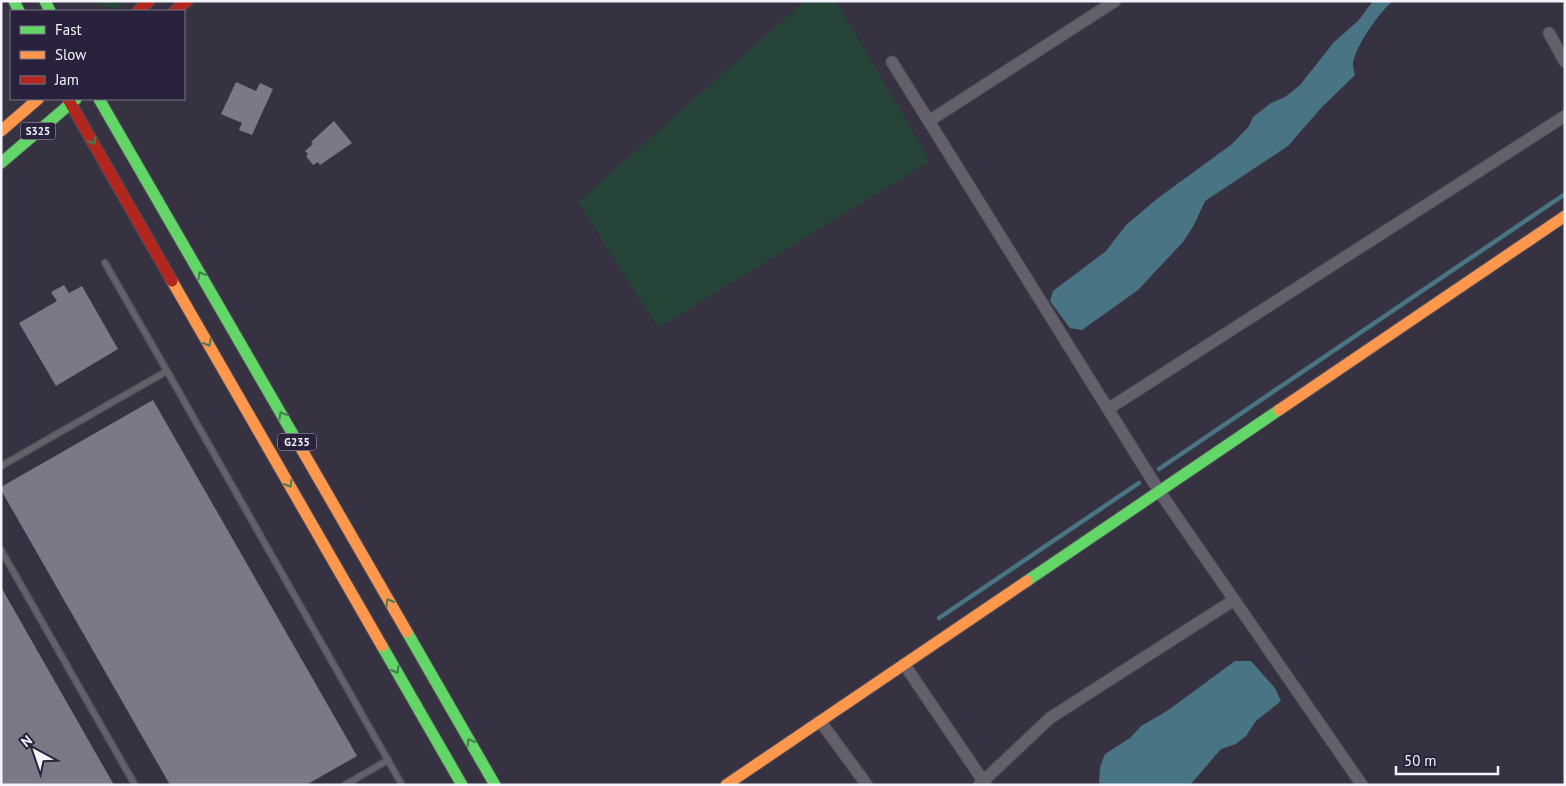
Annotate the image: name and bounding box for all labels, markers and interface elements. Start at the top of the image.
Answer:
legend [10,10,185,100]
text: Fast [55,20,82,39]
text: Slow [55,45,86,64]
text: Jam [54,70,79,89]
road number: S325 [20,122,56,140]
one-way arrow [86,136,96,145]
one-way arrow [197,271,207,280]
one-way arrow [202,337,212,346]
one-way arrow [278,412,288,421]
road number: G235 [278,434,316,451]
one-way arrow [283,478,293,487]
one-way arrow [386,598,396,607]
one-way arrow [390,665,400,674]
north arrow [10,726,60,776]
text: N [17,731,36,751]
one-way arrow [467,739,477,748]
scale bar [1396,744,1498,776]
text: 50 m [1404,751,1437,770]

